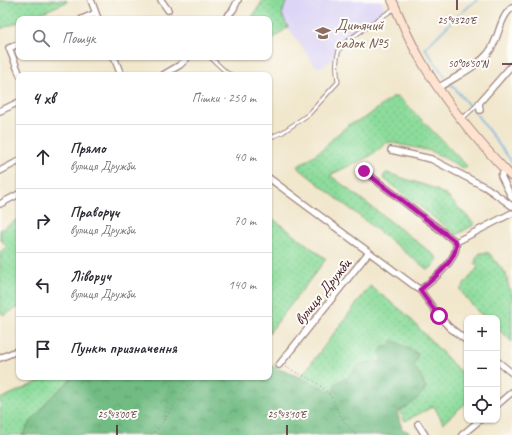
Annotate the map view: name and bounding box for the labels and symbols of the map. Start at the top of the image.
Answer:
text: 25°43'20"E [438,14,478,27]
place label: Дитячий садок №5 [335,15,389,53]
school or university icon: Дитячий садок №5 [314,24,332,42]
text: 50°06'50"N [448,57,490,70]
route end [355,162,373,180]
street label: вулиця Дружби [290,253,356,329]
route start [430,307,448,325]
text: 25°43'00"E [98,408,138,421]
text: 25°43'10"E [268,408,308,421]

